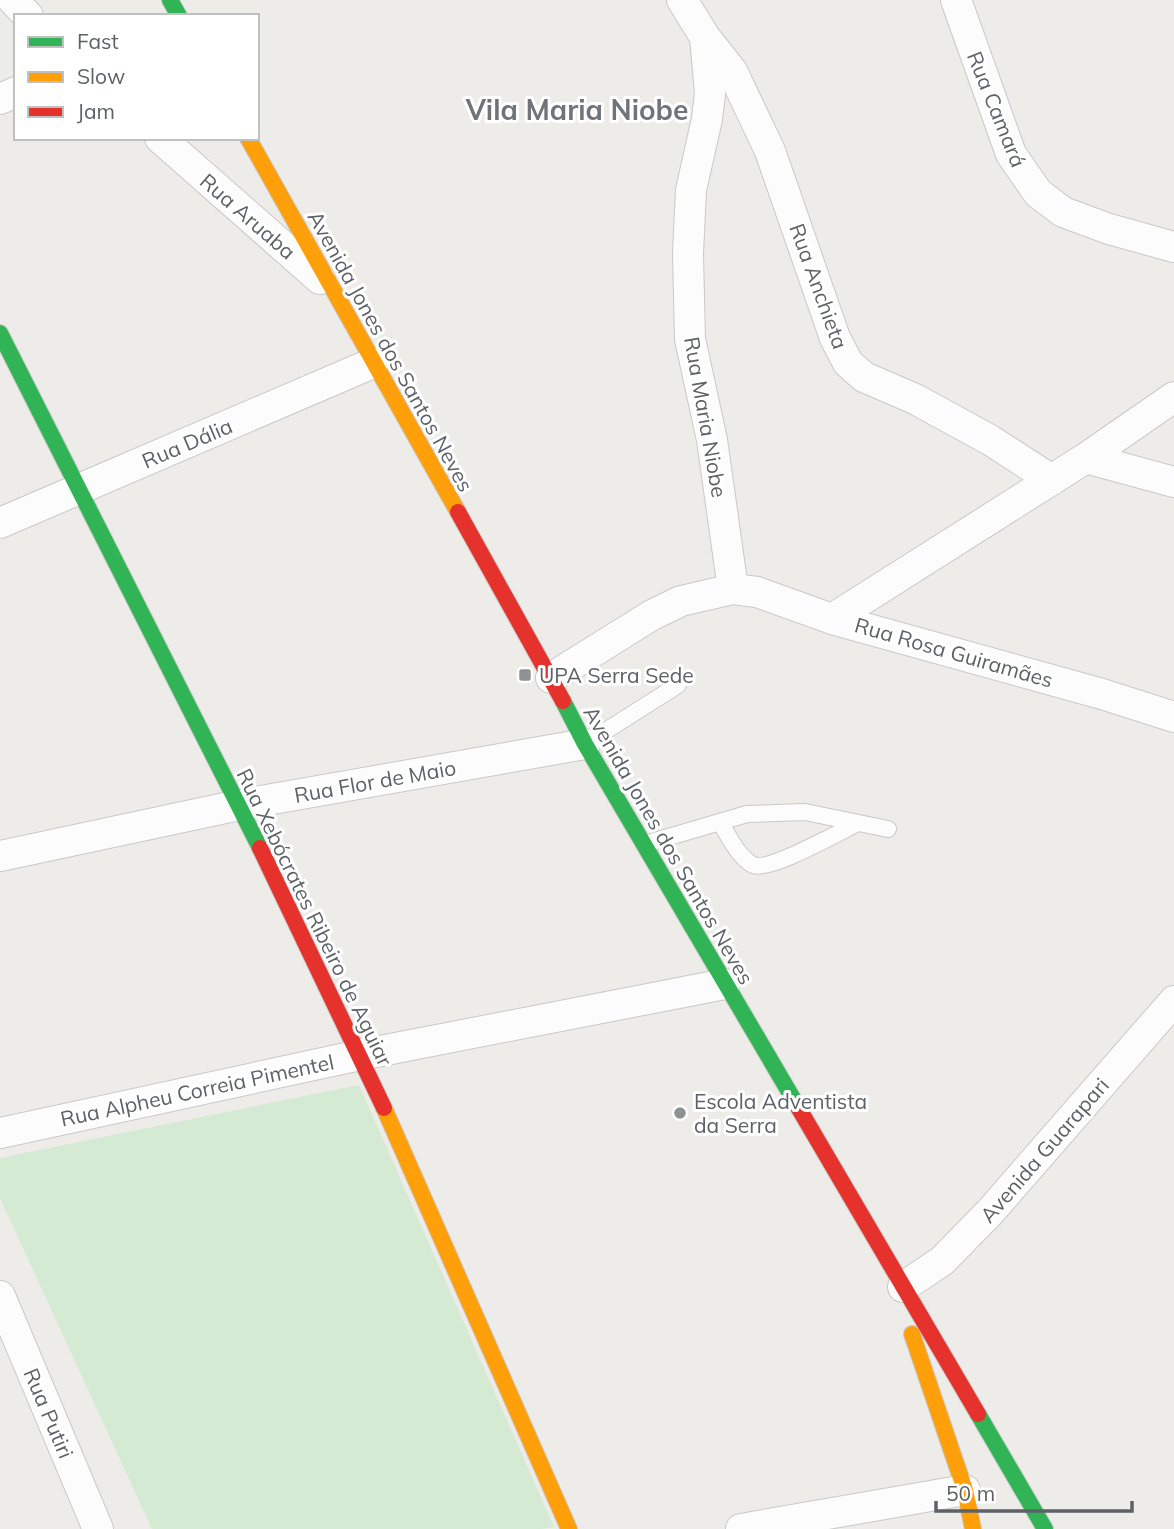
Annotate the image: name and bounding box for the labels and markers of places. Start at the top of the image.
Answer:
place label: UPA Serra Sede [539,662,694,688]
marker: UPA Serra Sede [517,667,533,683]
place label: Escola Adventista da Serra [694,1088,867,1138]
marker: Escola Adventista da Serra [672,1105,688,1121]

